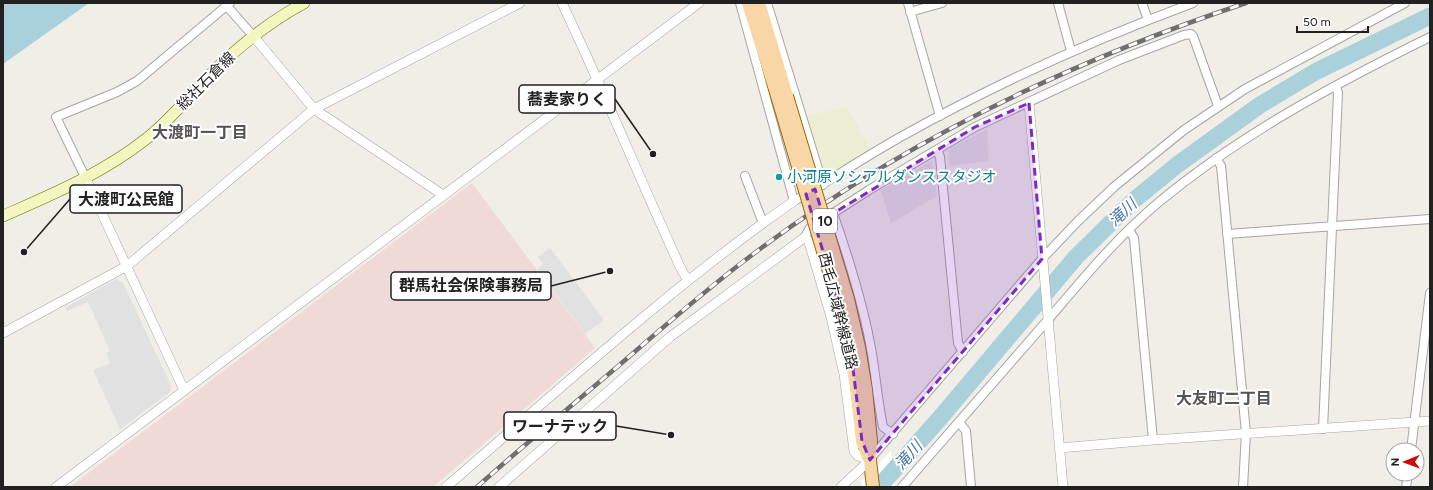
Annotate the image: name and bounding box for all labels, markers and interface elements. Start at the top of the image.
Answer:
scale bar [1297,8,1368,34]
text: 50 m [1303,15,1331,29]
street label: 総社石倉線 [173,48,239,114]
callout: 蕎麦家りく [519,85,615,113]
text: 蕎麦家りく [527,90,607,109]
district label: 大渡町一丁目 [152,123,248,142]
place label: 小河原ソシアルダンススタジオ [787,168,997,186]
marker: 小河原ソシアルダンススタジオ [774,172,784,182]
callout: 大渡町公民館 [70,185,182,213]
text: 大渡町公民館 [78,190,174,209]
water label: 滝川 [1104,193,1142,230]
road number: 10 [813,209,837,233]
street label: 西毛広域幹線道路 [815,251,861,371]
callout: 群馬社会保険事務局 [391,272,551,300]
text: 群馬社会保険事務局 [399,276,543,295]
district label: 大友町二丁目 [1176,389,1272,408]
callout: ワーナテック [504,412,616,440]
text: ワーナテック [512,417,608,436]
water label: 滝川 [891,436,927,474]
north arrow [1385,442,1425,482]
text: N [1389,458,1402,467]

